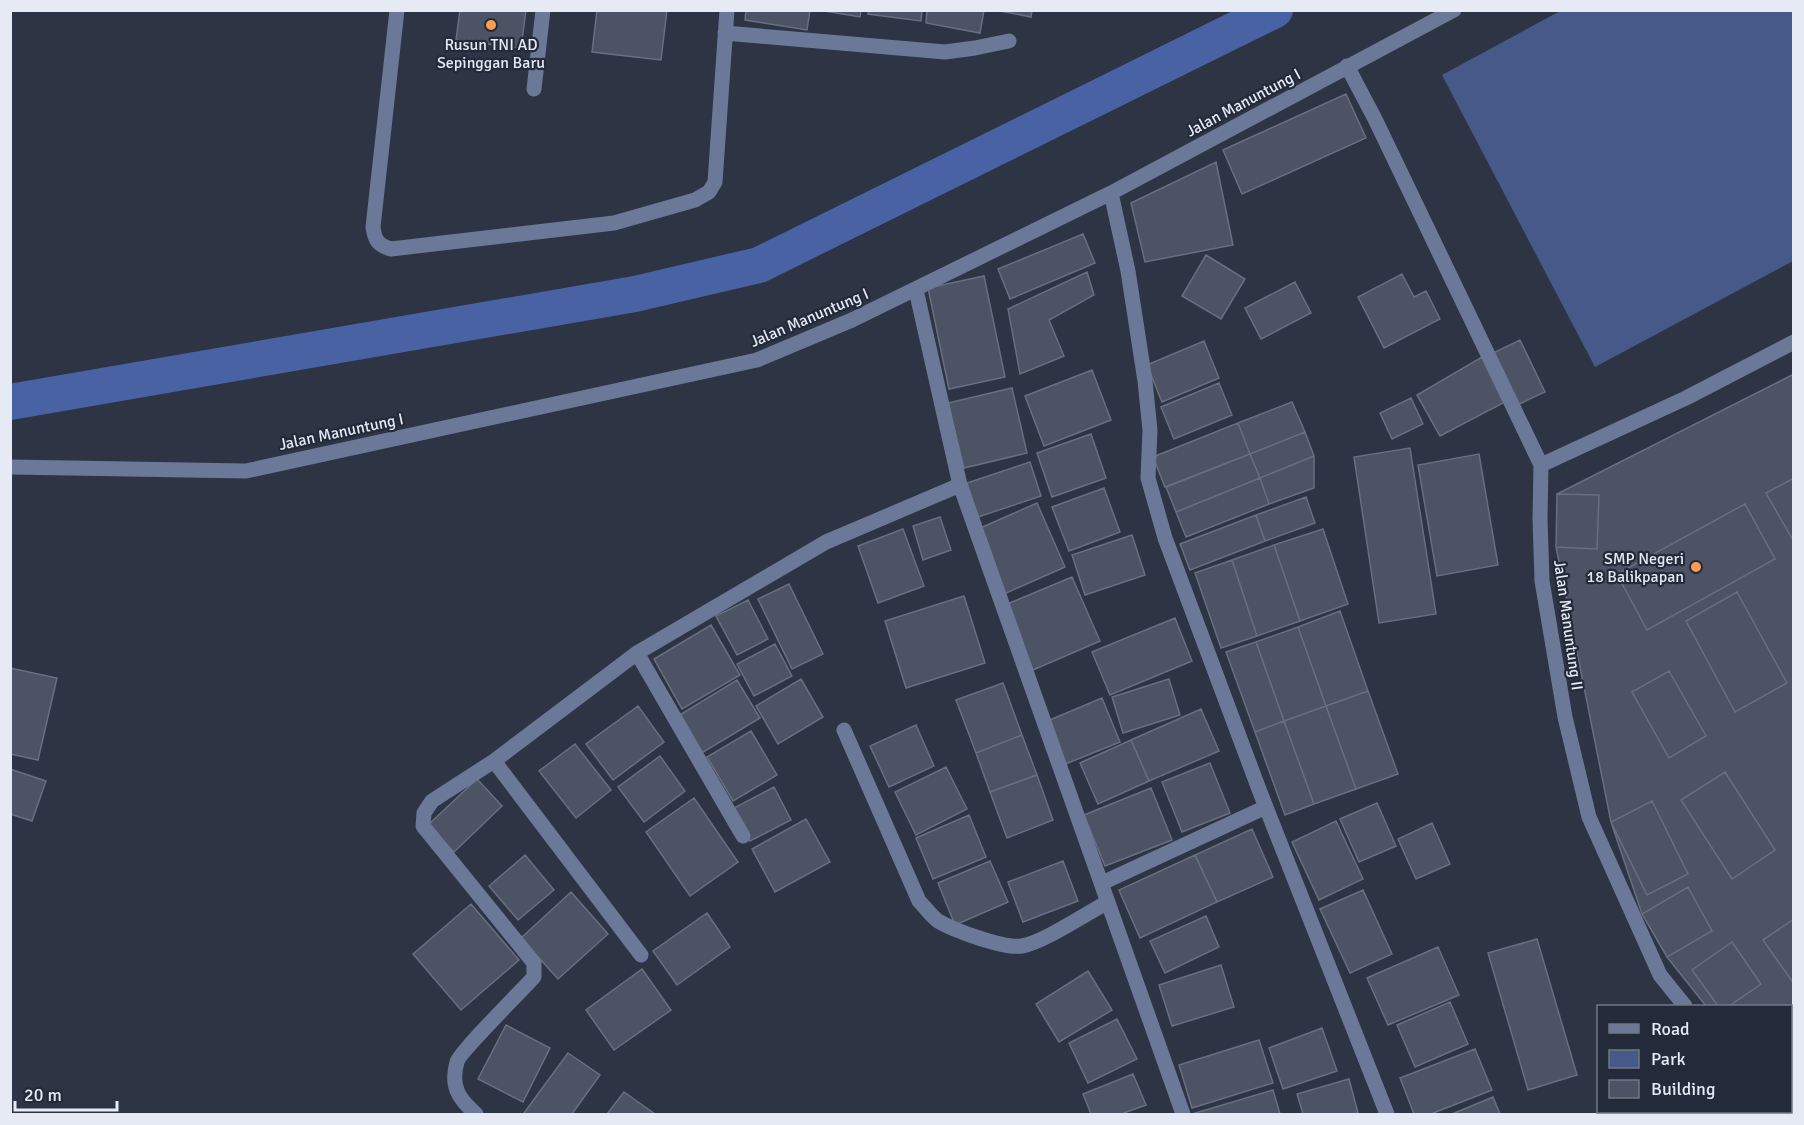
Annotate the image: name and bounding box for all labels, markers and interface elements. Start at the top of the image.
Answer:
marker: Rusun TNI AD Sepinggan Baru [484,18,498,32]
place label: Rusun TNI AD Sepinggan Baru [437,35,545,73]
street label: Jalan Manuntung I [1183,64,1304,142]
street label: Jalan Manuntung I [747,284,872,352]
street label: Jalan Manuntung I [277,409,405,455]
place label: SMP Negeri 18 Balikpapan [1587,549,1684,587]
street label: Jalan Manuntung II [1549,559,1587,692]
marker: SMP Negeri 18 Balikpapan [1689,560,1703,574]
legend [1597,1005,1792,1113]
text: Road [1651,1018,1690,1040]
text: Park [1651,1048,1686,1070]
scale bar [15,1074,117,1112]
text: Building [1651,1078,1715,1100]
text: 20 m [24,1084,62,1106]

